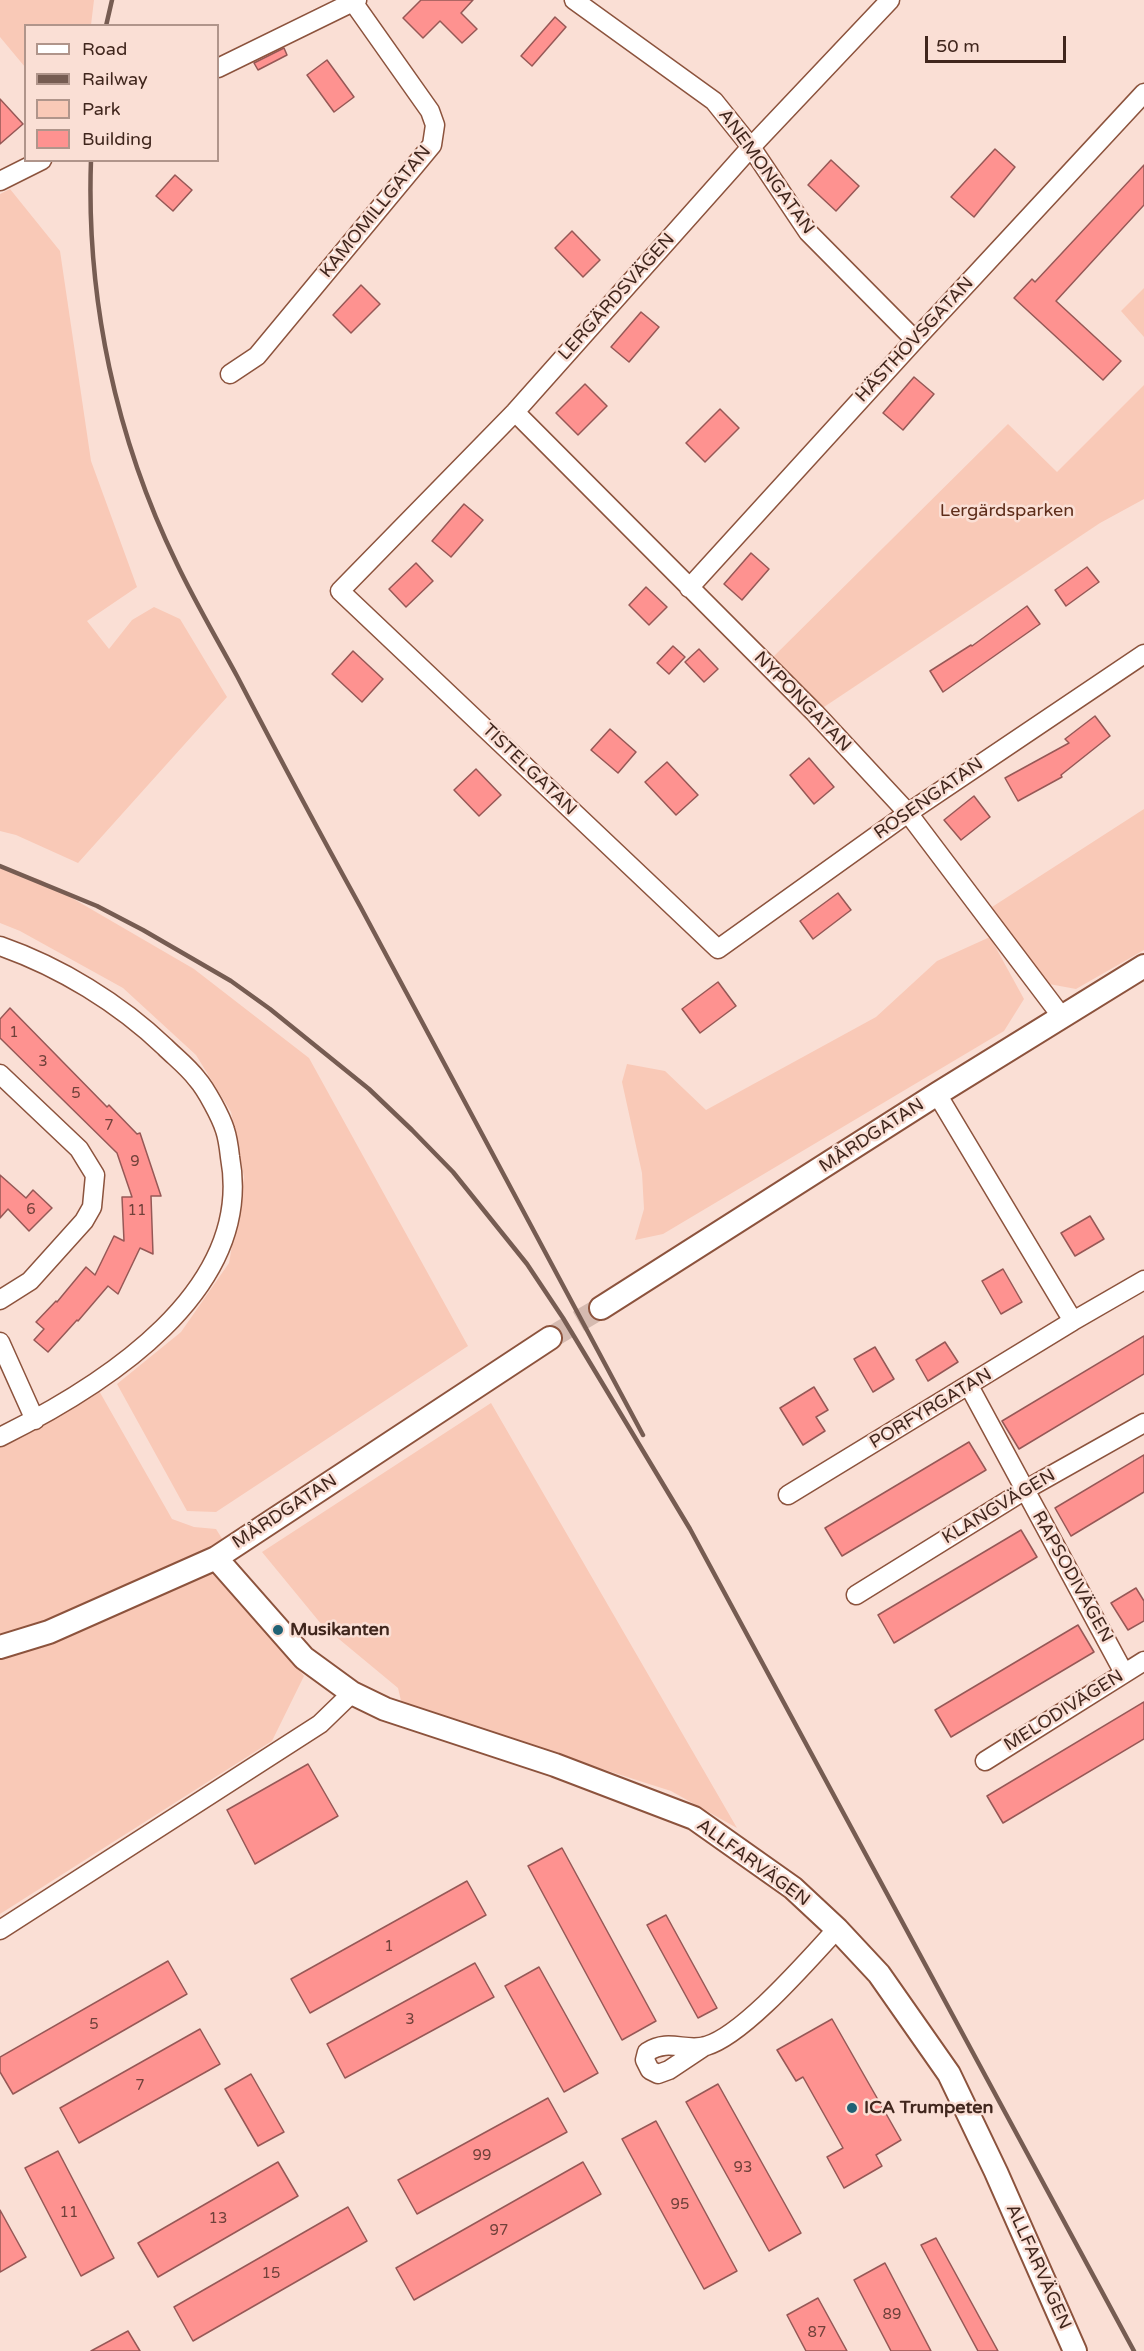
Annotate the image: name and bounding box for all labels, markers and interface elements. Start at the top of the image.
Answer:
legend [24,24,219,162]
scale bar [928,24,1069,62]
text: 50 m [936,35,980,57]
text: Road [82,38,127,60]
text: Railway [82,68,148,90]
text: Park [82,98,120,120]
street label: ANEMONGATAN [713,105,819,239]
text: Building [82,128,152,150]
street label: KAMOMILLGATAN [316,141,436,283]
street label: LERGÄRDSVÄGEN [554,229,680,365]
street label: HÄSTHOVSGATAN [851,273,979,407]
park label: Lergärdsparken [940,500,1074,522]
street label: NYPONGATAN [749,647,855,757]
street label: TISTELGATAN [477,720,581,820]
street label: ROSENGATAN [870,753,988,845]
house number: 1 [9,1024,19,1042]
house number: 3 [38,1053,48,1071]
house number: 5 [71,1085,81,1103]
street label: MÅRDGATAN [815,1094,929,1178]
house number: 7 [104,1117,114,1135]
house number: 9 [130,1153,140,1171]
house number: 6 [26,1201,36,1219]
house number: 11 [128,1202,146,1220]
street label: PORFYRGATAN [866,1364,996,1454]
street label: KLANGVÄGEN [939,1465,1059,1549]
street label: MÅRDGATAN [228,1470,342,1554]
street label: RAPSODIVÄGEN [1027,1507,1117,1647]
place label: Musikanten [290,1619,390,1641]
marker: Musikanten [271,1623,285,1637]
street label: MELODIVÄGEN [1000,1666,1128,1756]
street label: ALLFARVÄGEN [692,1815,814,1911]
house number: 1 [384,1938,394,1956]
house number: 3 [405,2011,415,2029]
house number: 5 [89,2016,99,2034]
house number: 7 [135,2077,145,2095]
place label: ICA Trumpeten [864,2097,993,2119]
marker: ICA Trumpeten [845,2101,859,2115]
house number: 99 [473,2147,491,2165]
house number: 93 [734,2159,752,2177]
house number: 95 [671,2196,689,2214]
street label: ALLFARVÄGEN [1001,2201,1075,2333]
house number: 11 [60,2204,78,2222]
house number: 13 [209,2210,227,2228]
house number: 97 [490,2222,508,2240]
house number: 15 [262,2265,280,2283]
house number: 89 [883,2306,901,2324]
house number: 87 [808,2324,826,2342]

